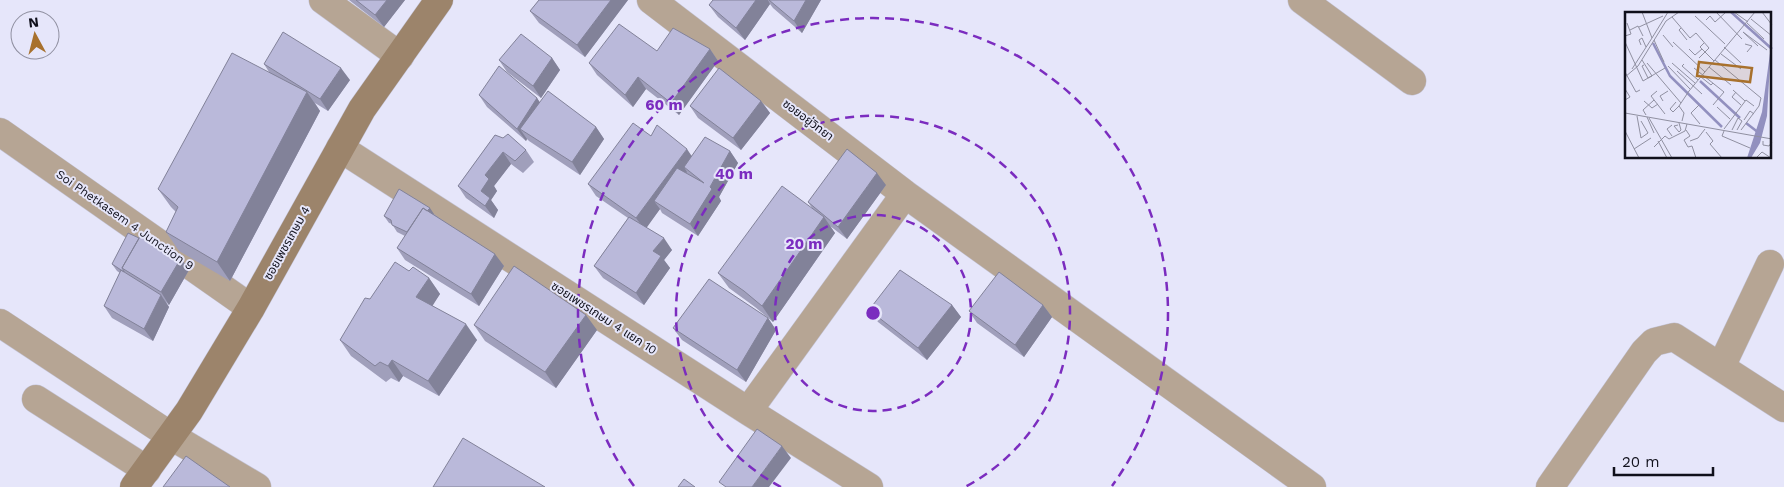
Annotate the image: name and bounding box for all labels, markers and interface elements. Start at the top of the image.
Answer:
north arrow [10,10,60,60]
inset map [1625,12,1772,159]
text: N [27,14,40,31]
text: 60 m [645,96,683,114]
street label: ซอยอยู่วิทยา [780,96,836,144]
text: 40 m [715,165,753,183]
street label: Soi Phetkasem 4 Junction 9 [54,167,196,273]
street label: ซอยเพชรเกษม 4 [261,204,313,282]
text: 20 m [785,235,823,253]
street label: ซอยเพชรเกษม 4 แยก 10 [549,279,659,357]
centre of rings [864,304,882,322]
scale bar [1614,444,1713,476]
text: 20 m [1622,453,1660,471]

